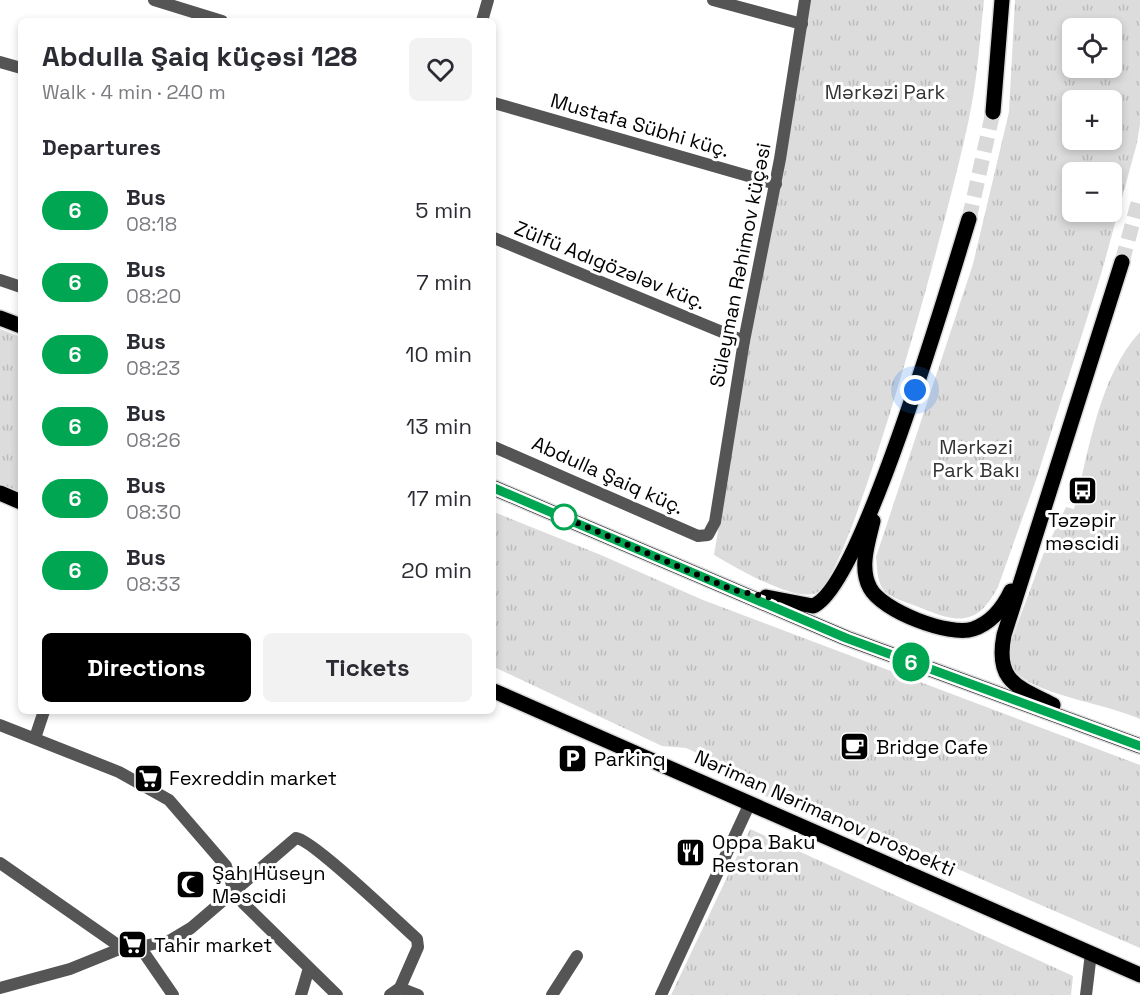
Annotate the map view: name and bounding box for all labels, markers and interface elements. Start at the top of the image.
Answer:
map controls [1062,18,1122,222]
button: locate [1062,18,1122,78]
text: Abdulla Şaiq küçəsi 128 [42,38,357,74]
button: heart [409,38,472,101]
text: Walk · 4 min · 240 m [42,79,226,105]
park label: Mərkəzi Park [825,79,945,105]
street label: Mustafa Sübhi küç. [548,87,732,163]
button: + [1062,90,1122,150]
text: Departures [42,133,161,161]
street label: Süleyman Rəhimov küçəsi [704,141,776,389]
button: − [1062,162,1122,222]
text: Bus [126,183,166,211]
text: 5 min [415,196,472,224]
text: 6 [69,197,81,224]
text: 08:18 [126,211,177,237]
street label: Zülfü Adıgözələv küç. [511,215,709,315]
text: Bus [126,255,166,283]
text: 7 min [416,268,472,296]
text: 6 [69,269,81,296]
text: 08:20 [126,283,181,309]
text: Bus [126,327,166,355]
text: 10 min [405,340,472,368]
text: 6 [69,341,81,368]
text: 08:23 [126,355,180,381]
your location [900,375,930,405]
text: Bus [126,399,166,427]
text: 13 min [406,412,472,440]
text: 6 [69,413,81,440]
text: 08:26 [126,427,181,453]
street label: Abdulla Şaiq küç. [528,430,688,520]
park label: Mərkəzi Park Bakı [932,434,1020,483]
text: Bus [126,471,166,499]
bus stop icon: Təzəpir məscidi [1066,474,1098,506]
text: 17 min [407,484,472,512]
text: 6 [69,485,81,512]
text: 08:30 [126,499,181,525]
unlabelled marker [551,504,577,530]
place label: Təzəpir məscidi [1045,507,1119,556]
text: Bus [126,543,166,571]
text: 20 min [401,556,472,584]
text: 6 [69,557,81,584]
text: 08:33 [126,571,181,597]
button: Directions [42,633,251,702]
button: Tickets [263,633,472,702]
line badge: 6 [892,642,930,682]
text: 6 [905,649,917,676]
cafe icon: Bridge Cafe [839,731,871,763]
place label: Bridge Cafe [876,734,988,760]
parking icon: Parkinq [557,743,589,775]
street label: Nəriman Nərimanov prospekti [691,744,959,882]
place label: Parkinq [594,746,666,772]
supermarket icon: Fexreddin market [132,762,164,794]
place label: Fexreddin market [169,765,337,791]
place label: Oppa Baku Restoran [712,829,816,878]
restaurant icon: Oppa Baku Restoran [675,837,707,869]
place label: Şah Hüseyn Məscidi [212,860,325,909]
mosque icon: Şah Hüseyn Məscidi [175,868,207,900]
supermarket icon: Tahir market [117,929,149,961]
place label: Tahir market [154,932,272,958]

